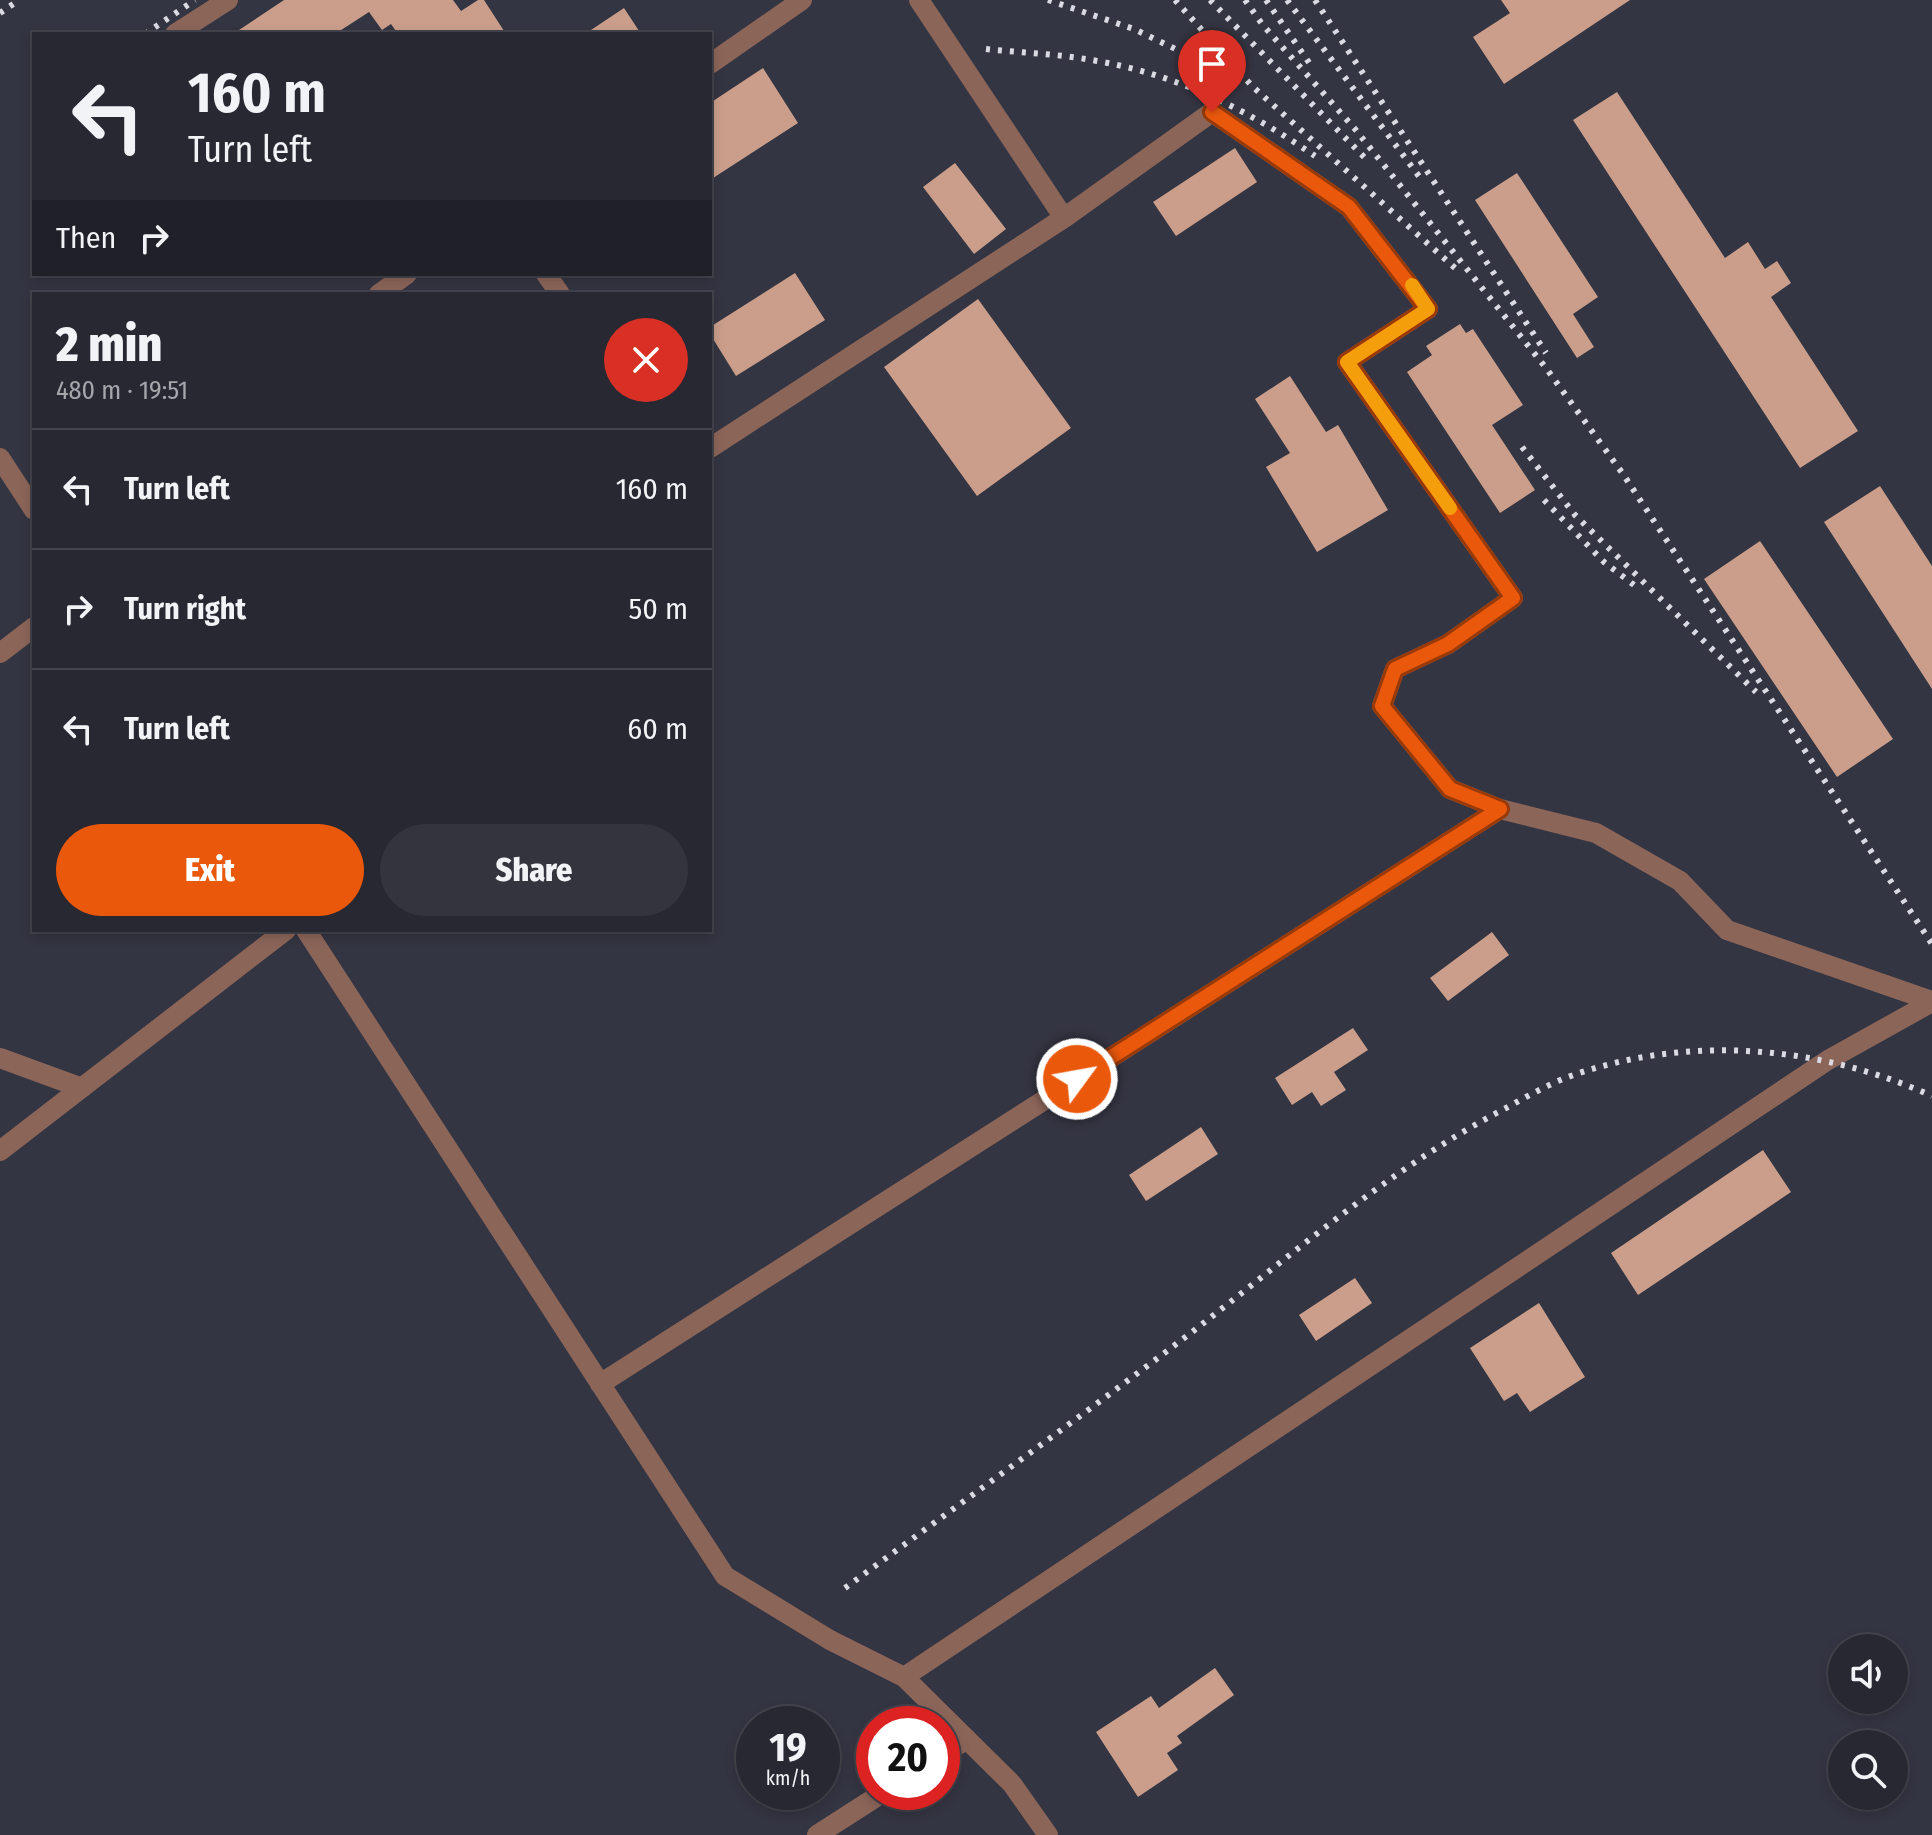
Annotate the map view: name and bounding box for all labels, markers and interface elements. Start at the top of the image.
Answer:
pin [1178,30,1246,112]
icon: arrive [1190,42,1234,86]
text: 160 m [188,60,326,127]
icon: left [56,64,160,168]
text: Turn left [188,128,312,172]
icon: right [132,216,176,260]
text: Then [56,220,116,256]
text: 2 min [56,316,162,374]
button: close [604,318,688,402]
text: 480 m · 19:51 [56,375,188,406]
icon: left [56,467,100,511]
text: Turn left [124,471,230,507]
text: 160 m [616,471,688,507]
icon: right [56,587,100,631]
text: Turn right [124,591,246,627]
text: 50 m [628,591,688,627]
icon: left [56,707,100,751]
text: Turn left [124,711,230,747]
text: 60 m [627,711,688,747]
button: Exit [56,824,364,916]
button: Share [380,824,688,916]
position arrow [1035,1037,1119,1121]
map controls [1828,1634,1908,1810]
button: sound [1828,1634,1908,1714]
speed limit sign: 20 [856,1706,960,1810]
text: 19 [769,1724,807,1772]
button: search [1828,1730,1908,1810]
text: km/h [766,1766,810,1790]

